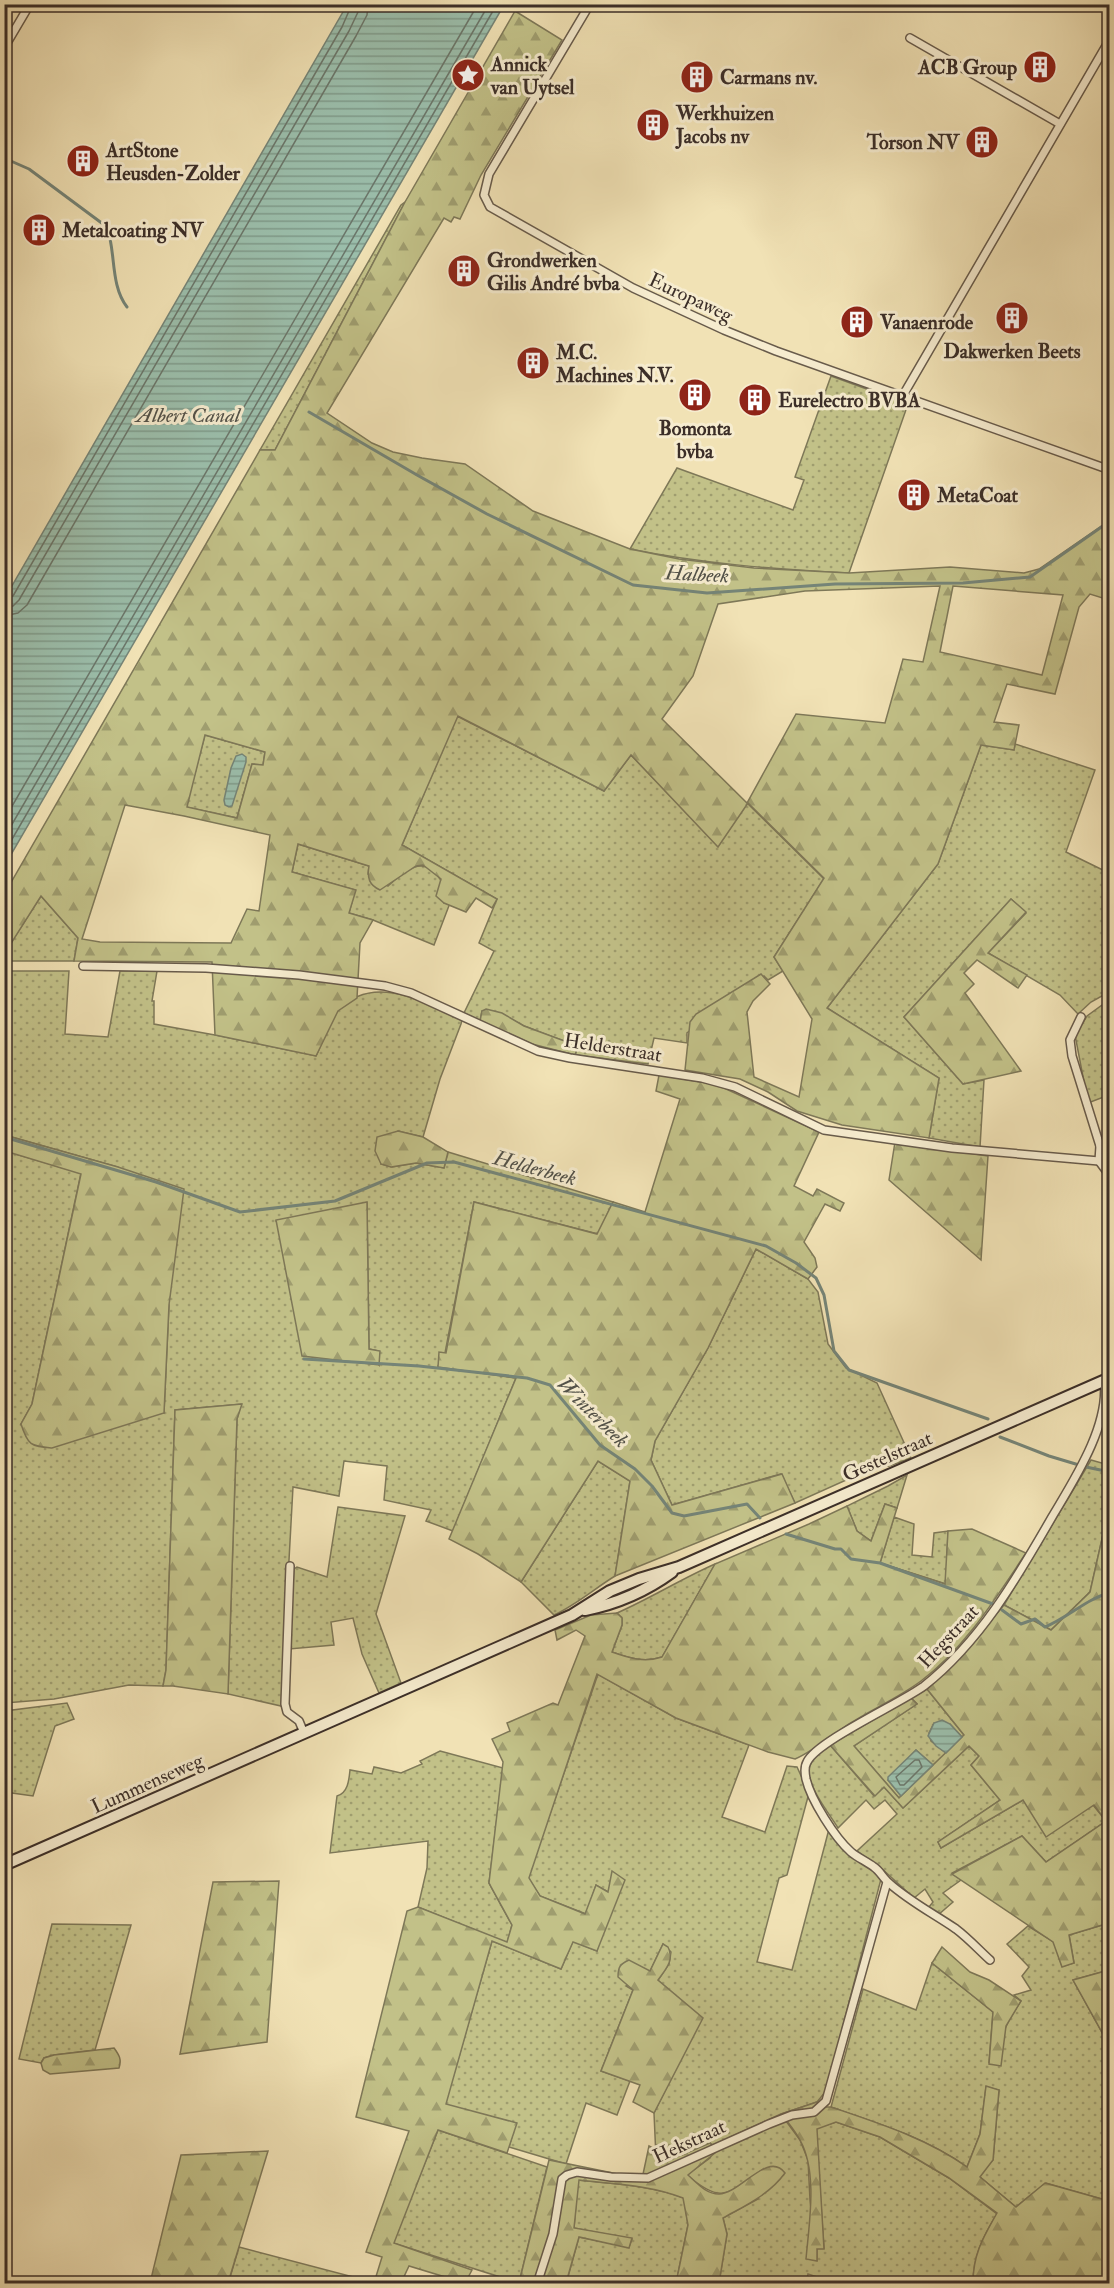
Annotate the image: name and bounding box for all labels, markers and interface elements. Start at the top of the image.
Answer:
building icon: ACB Group [1022,49,1058,85]
place label: Annick van Uytsel [490,52,575,101]
place label: ACB Group [917,55,1017,81]
place icon: Annick van Uytsel [450,57,486,93]
building icon: Carmans nv. [679,59,715,95]
place label: Carmans nv. [720,65,817,90]
place label: Werkhuizen Jacobs nv [675,101,775,149]
building icon: Werkhuizen Jacobs nv [635,107,671,143]
building icon: Torson NV [964,124,1000,160]
place label: Torson NV [866,130,961,155]
place label: ArtStone Heusden-Zolder [105,138,240,186]
building icon: ArtStone Heusden-Zolder [65,143,101,179]
building icon: Metalcoating NV [21,212,57,248]
place label: Metalcoating NV [61,218,205,244]
place label: Grondwerken Gilis André bvba [487,248,620,296]
building icon: Grondwerken Gilis André bvba [446,253,482,289]
street label: Europaweg [644,267,738,329]
building icon: Dakwerken Beets [994,300,1030,336]
building icon: Vanaenrode [839,304,875,340]
place label: Vanaenrode [879,310,974,335]
place label: Dakwerken Beets [943,339,1081,364]
place label: M.C. Machines N.V. [555,340,674,388]
building icon: M.C. Machines N.V. [515,345,551,381]
building icon: Bomonta bvba [677,377,713,413]
building icon: Eurelectro BVBA [737,382,773,418]
place label: Eurelectro BVBA [778,388,921,413]
water label: Albert Canal [134,402,242,429]
place label: Bomonta bvba [659,416,732,464]
building icon: MetaCoat [896,477,932,513]
place label: MetaCoat [936,483,1019,508]
water label: Halbeek [663,559,730,590]
street label: Helderstraat [562,1027,664,1068]
water label: Helderbeek [490,1144,579,1192]
water label: Winterbeek [551,1371,634,1454]
street label: Gestelstraat [838,1425,936,1487]
street label: Hegstraat [913,1599,984,1673]
street label: Lummenseweg [87,1747,208,1819]
street label: Hekstraat [649,2113,730,2169]

